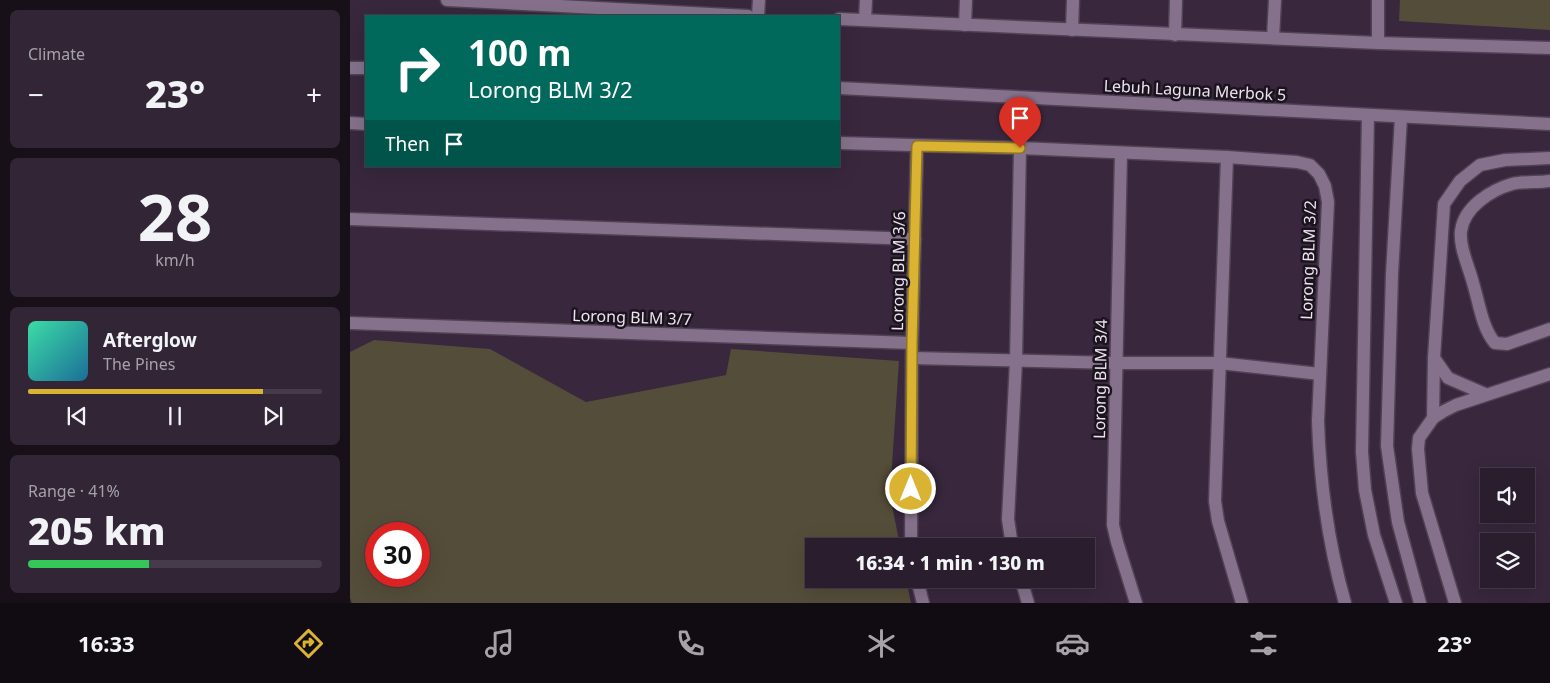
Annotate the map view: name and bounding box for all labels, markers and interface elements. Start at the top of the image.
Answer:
text: 100 m [468,29,571,76]
icon: right [385,35,450,100]
text: Climate [28,43,85,65]
text: 23° [145,67,205,119]
text: Lorong BLM 3/2 [468,74,633,104]
street label: Lebuh Laguna Merbok 5 [1103,74,1287,106]
text: − [28,75,44,113]
text: + [306,75,322,113]
pin [999,97,1041,148]
icon: arrive [1006,104,1034,132]
icon: arrive [440,130,468,158]
text: Then [385,131,430,157]
text: 28 [138,172,212,260]
street label: Lorong BLM 3/2 [1295,200,1321,320]
street label: Lorong BLM 3/6 [886,211,910,331]
text: km/h [155,249,195,271]
street label: Lorong BLM 3/7 [572,304,692,330]
street label: Lorong BLM 3/4 [1088,319,1112,439]
text: Afterglow [103,327,197,353]
text: The Pines [103,353,175,375]
icon: previous [63,402,91,430]
icon: pause [161,402,189,430]
icon: next [259,402,287,430]
position arrow [884,462,936,514]
map controls [1480,468,1535,588]
button: sound [1480,468,1535,523]
text: Range · 41% [28,480,120,502]
text: 205 km [28,504,166,556]
speed limit sign: 30 [365,522,430,587]
button: layers [1480,533,1535,588]
text: 16:34 · 1 min · 130 m [855,550,1045,576]
icon: directions [291,626,326,661]
icon: music [482,626,517,661]
icon: phone [673,626,708,661]
icon: climate [864,626,899,661]
icon: car [1055,626,1090,661]
icon: filters [1246,626,1281,661]
text: 16:33 [78,628,135,658]
text: 23° [1437,628,1472,658]

